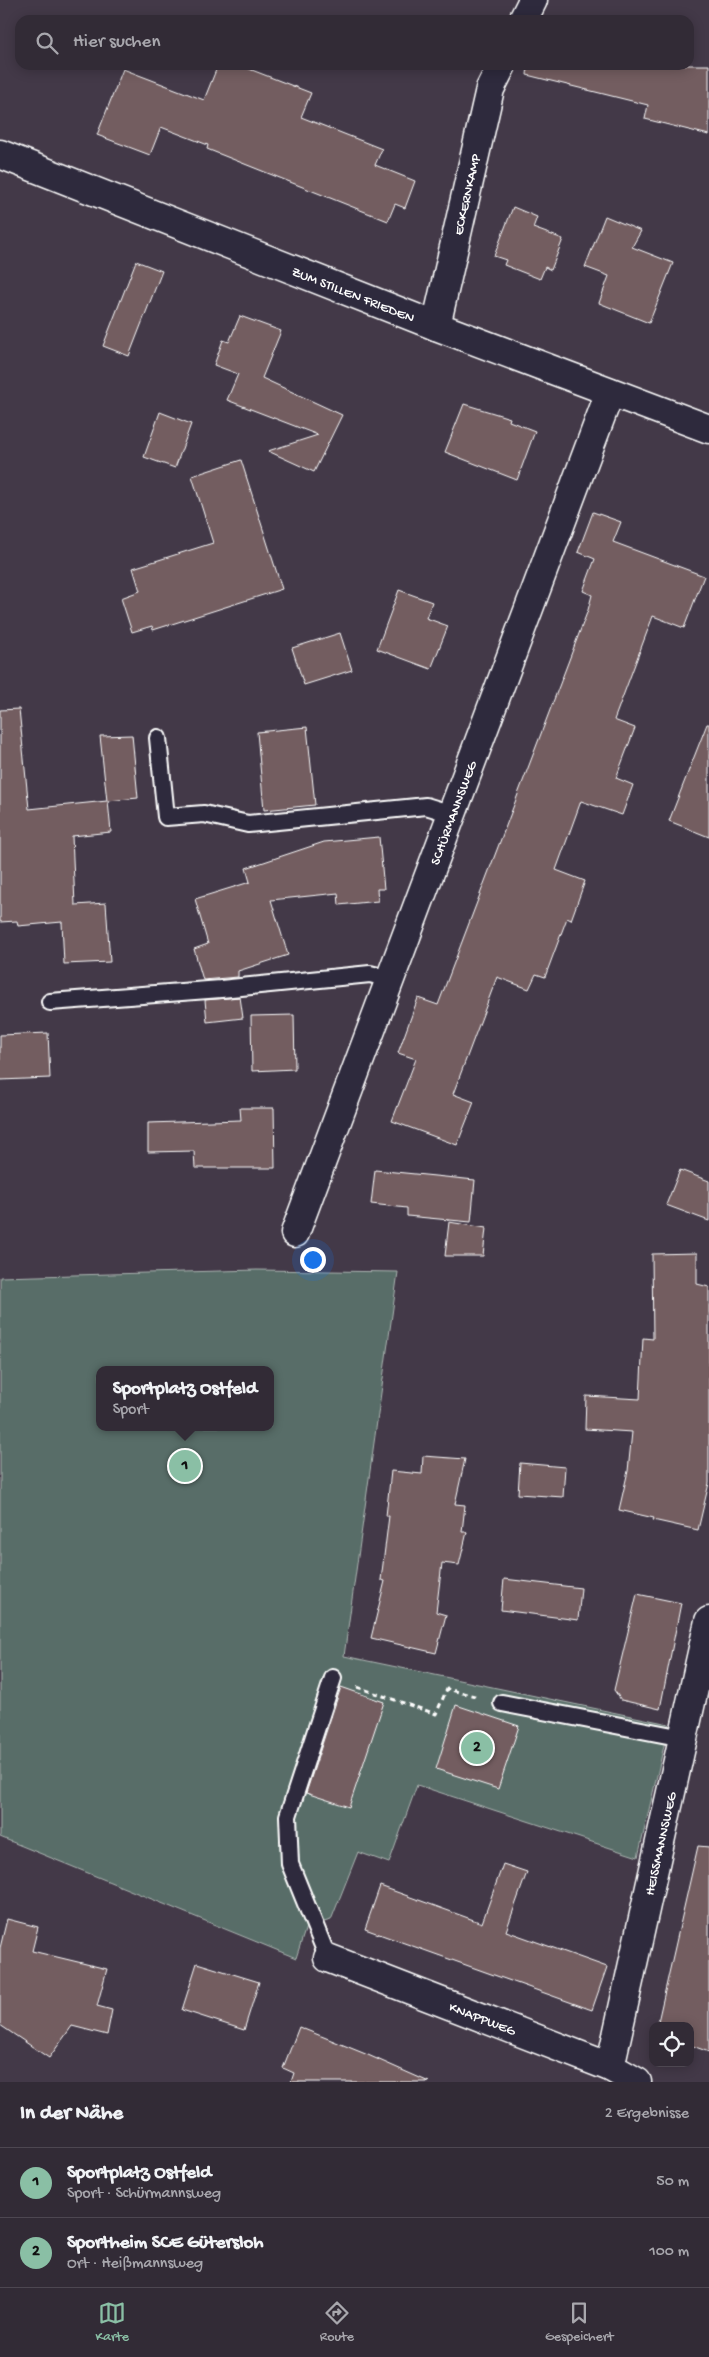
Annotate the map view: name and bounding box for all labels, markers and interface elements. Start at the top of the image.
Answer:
search box [15,15,694,70]
icon: search [33,29,61,57]
text: Hier suchen [73,31,160,54]
street label: ECKERNKAMP [451,152,486,237]
street label: ZUM STILLEN FRIEDEN [289,264,416,328]
street label: SCHÜRMANNSWEG [428,758,482,868]
your location [300,1247,326,1273]
popup [96,1366,274,1431]
text: Sportplatz Ostfeld [113,1378,257,1401]
text: Sport [113,1401,149,1420]
pin: 1 [169,1447,201,1485]
pin: 2 [461,1729,493,1767]
street label: HEISSMANNSWEG [642,1790,682,1897]
street label: KNAPPWEG [446,2000,519,2041]
map controls [649,2022,694,2067]
button: locate [649,2022,694,2067]
text: In der Nähe [20,2102,123,2127]
text: 2 Ergebnisse [605,2105,689,2124]
text: Sportplatz Ostfeld [67,2162,211,2185]
text: 1 [33,2173,39,2192]
text: 50 m [656,2173,689,2192]
text: Sport · Schürmannsweg [67,2185,221,2204]
text: Sportheim SCE Gütersloh [67,2232,264,2255]
text: 2 [32,2243,40,2262]
text: 100 m [649,2243,689,2262]
text: Ort · Heißmannsweg [67,2255,203,2274]
tab: Karte [95,2299,129,2346]
tab: Route [320,2299,354,2346]
tab: Gespeichert [545,2299,613,2346]

